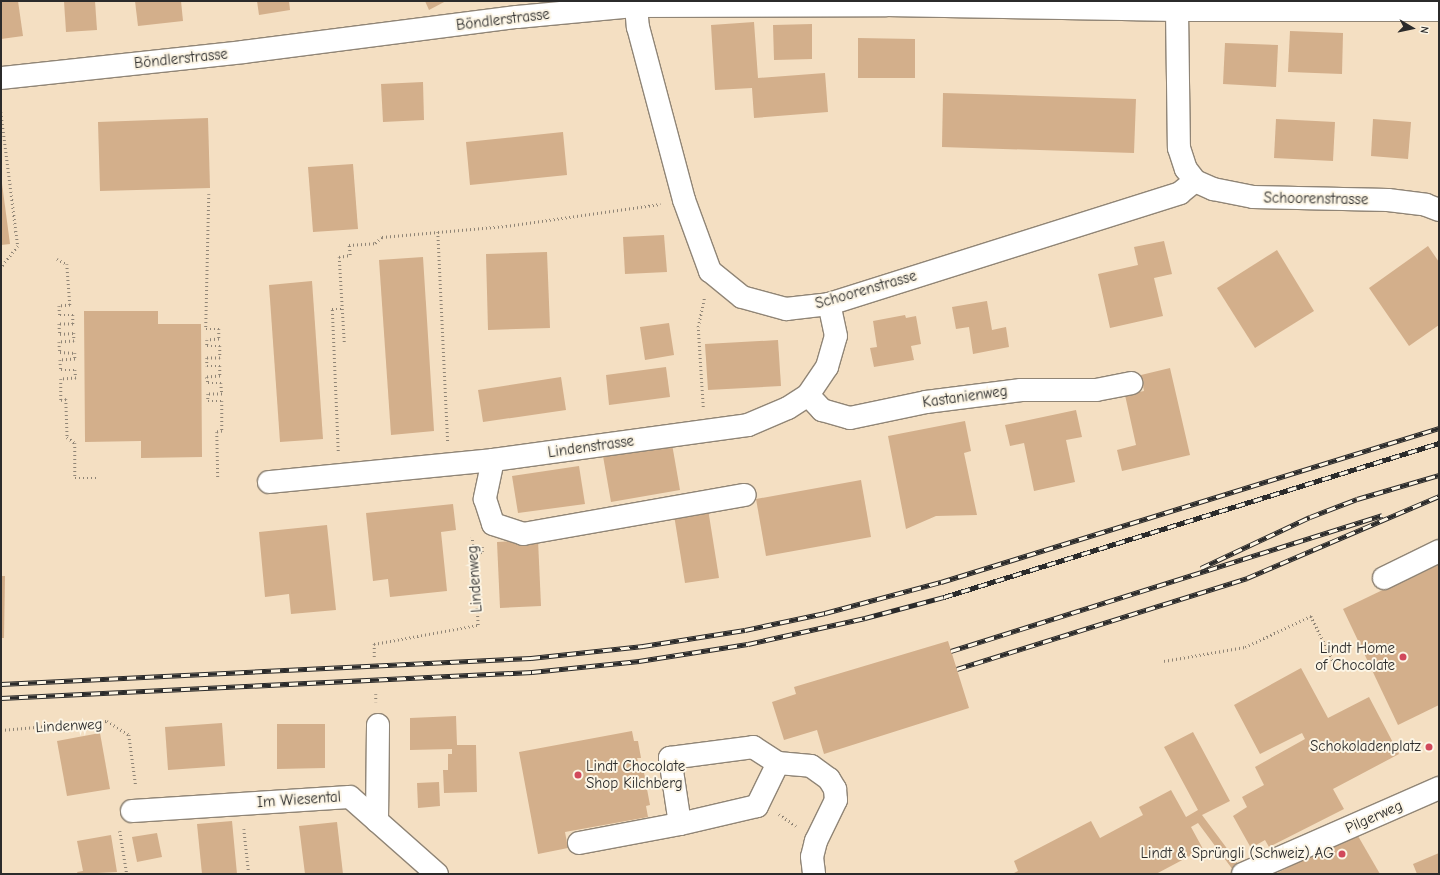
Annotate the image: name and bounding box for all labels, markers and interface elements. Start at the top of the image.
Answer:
street label: Böndlerstrasse [455,5,551,35]
north arrow [1392,8,1432,48]
text: N [1417,25,1431,35]
street label: Böndlerstrasse [133,45,229,73]
street label: Schoorenstrasse [1263,189,1369,209]
street label: Schoorenstrasse [813,267,919,313]
street label: Kastanienweg [921,382,1009,412]
street label: Lindenstrasse [547,432,635,462]
street label: Lindenweg [464,545,486,613]
place label: Lindt Home of Chocolate [1315,639,1395,674]
marker: Lindt Home of Chocolate [1398,652,1408,662]
street label: Lindenweg [35,715,103,737]
place label: Schokoladenplatz [1310,738,1421,756]
marker: Schokoladenplatz [1424,742,1434,752]
place label: Lindt Chocolate Shop Kilchberg [586,757,685,792]
marker: Lindt Chocolate Shop Kilchberg [573,770,583,780]
street label: Im Wiesental [256,788,342,812]
street label: Pilgerweg [1343,796,1405,838]
place label: Lindt & Sprüngli (Schweiz) AG [1141,845,1334,863]
marker: Lindt & Sprüngli (Schweiz) AG [1337,849,1347,859]

